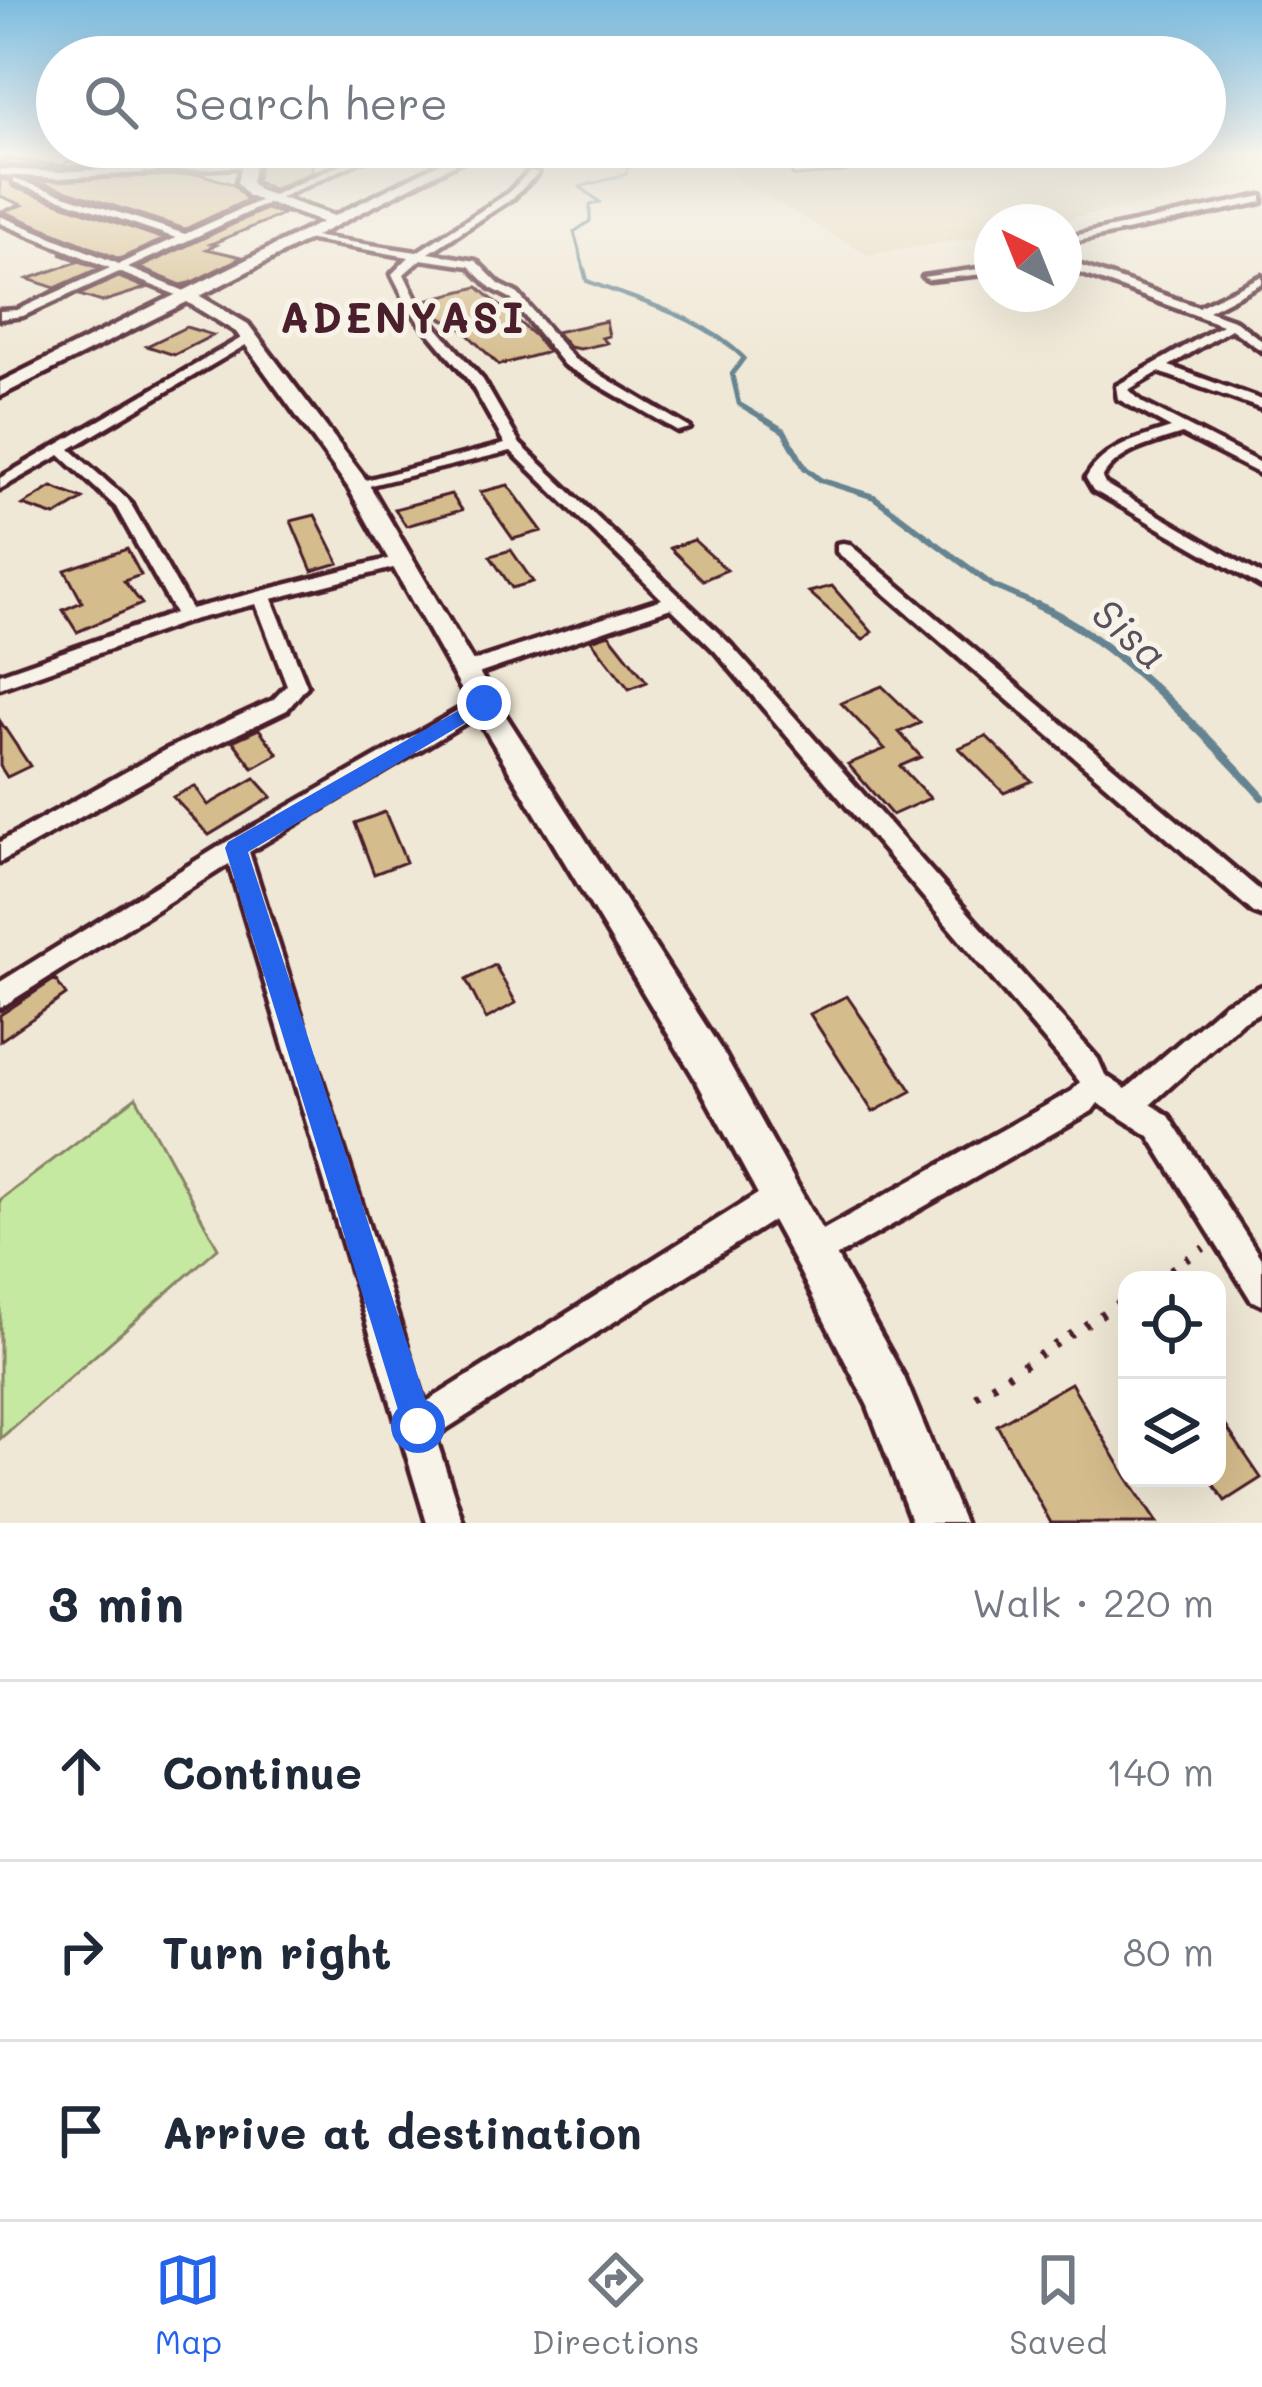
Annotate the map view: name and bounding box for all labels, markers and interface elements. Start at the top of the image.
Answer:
search box [36,36,1226,168]
icon: search [78,69,144,135]
text: Search here [174,73,448,131]
north arrow [974,204,1082,312]
district label: ADENYASI [280,289,526,344]
water label: Sisa [1082,585,1180,681]
route end [457,676,511,730]
map controls [1118,1271,1226,1487]
button: locate [1118,1271,1226,1379]
button: layers [1118,1379,1226,1487]
route start [391,1399,445,1453]
text: 3 min [48,1568,184,1635]
text: Walk · 220 m [972,1576,1214,1627]
icon: ahead [48,1738,114,1804]
text: Continue [162,1742,362,1800]
text: 140 m [1106,1745,1214,1796]
icon: right [48,1918,114,1984]
text: Turn right [162,1922,391,1980]
text: 80 m [1123,1925,1214,1976]
icon: arrive [48,2098,114,2164]
text: Arrive at destination [162,2102,642,2160]
tab: Map [155,2247,222,2362]
tab: Directions [532,2247,699,2362]
tab: Saved [1009,2247,1107,2362]

